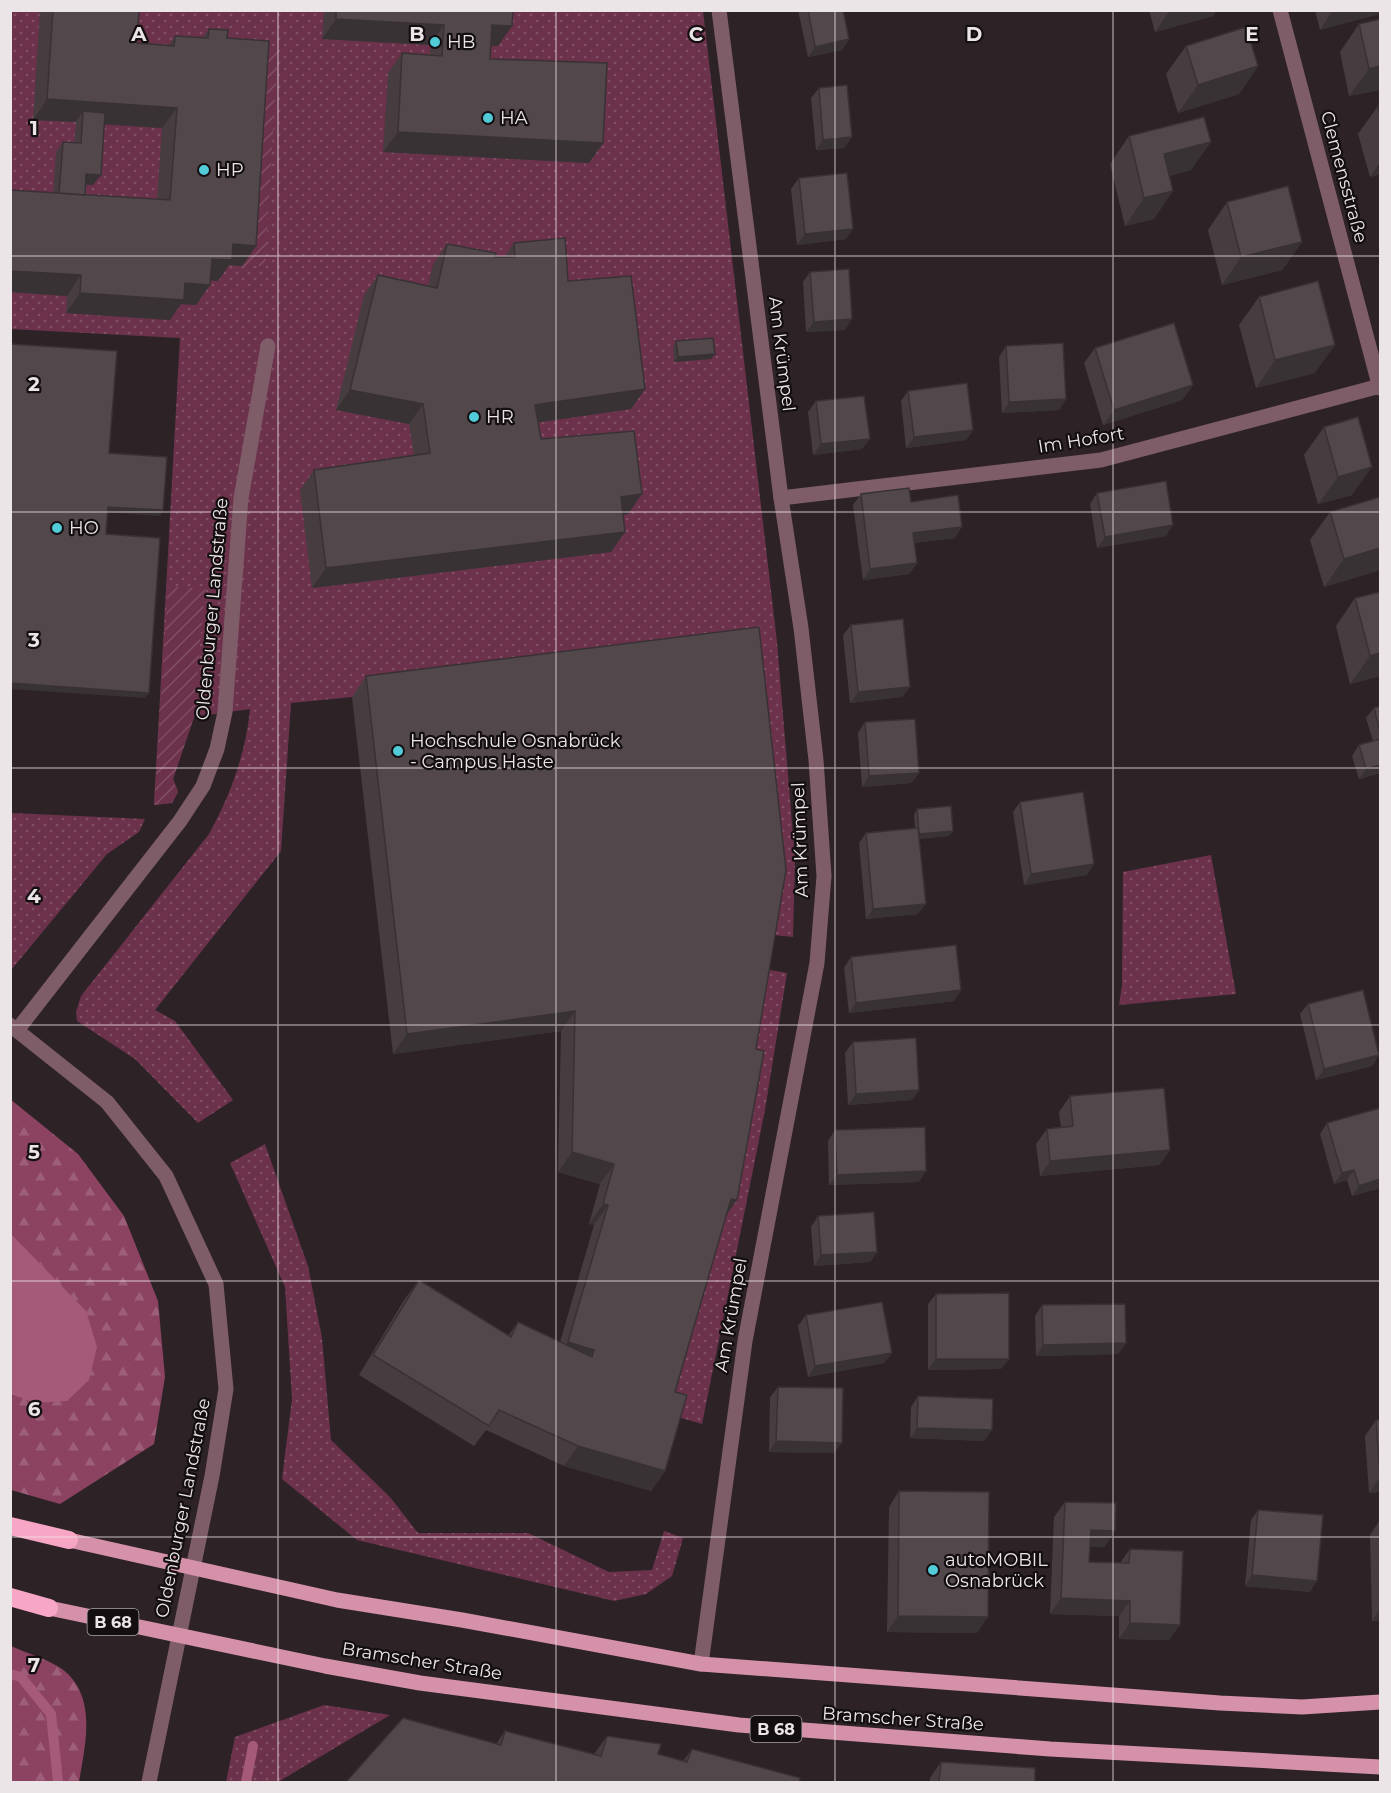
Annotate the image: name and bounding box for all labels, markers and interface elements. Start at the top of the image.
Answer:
text: A [130,22,147,46]
text: B [409,22,425,46]
text: C [689,22,704,46]
text: D [966,22,982,46]
text: E [1245,22,1259,46]
place label: HB [447,31,475,53]
marker: HB [428,35,442,49]
place label: HA [500,107,528,129]
street label: Clemensstraße [1316,109,1372,245]
marker: HA [481,111,495,125]
text: 1 [30,116,38,140]
place label: HP [216,159,244,181]
marker: HP [197,163,211,177]
street label: Am Krümpel [764,295,800,413]
text: 2 [28,372,40,396]
place label: HR [486,406,514,428]
marker: HR [467,410,481,424]
street label: Im Hofort [1036,422,1126,458]
street label: Oldenburger Landstraße [191,497,233,721]
place label: HO [69,517,99,539]
marker: HO [50,521,64,535]
text: 3 [27,628,40,652]
place label: Hochschule Osnabrück - Campus Haste [410,730,621,773]
marker: Hochschule Osnabrück - Campus Haste [391,744,405,758]
street label: Am Krümpel [787,782,813,898]
text: 4 [27,884,41,908]
text: 5 [28,1140,40,1164]
street label: Am Krümpel [710,1256,752,1374]
street label: Oldenburger Landstraße [151,1396,215,1620]
text: 6 [28,1397,41,1421]
place label: autoMOBIL Osnabrück [945,1549,1048,1592]
marker: autoMOBIL Osnabrück [926,1563,940,1577]
road number: B 68 [88,1609,138,1635]
street label: Bramscher Straße [340,1637,504,1685]
text: 7 [28,1653,40,1677]
street label: Bramscher Straße [821,1702,985,1736]
road number: B 68 [750,1716,802,1742]

